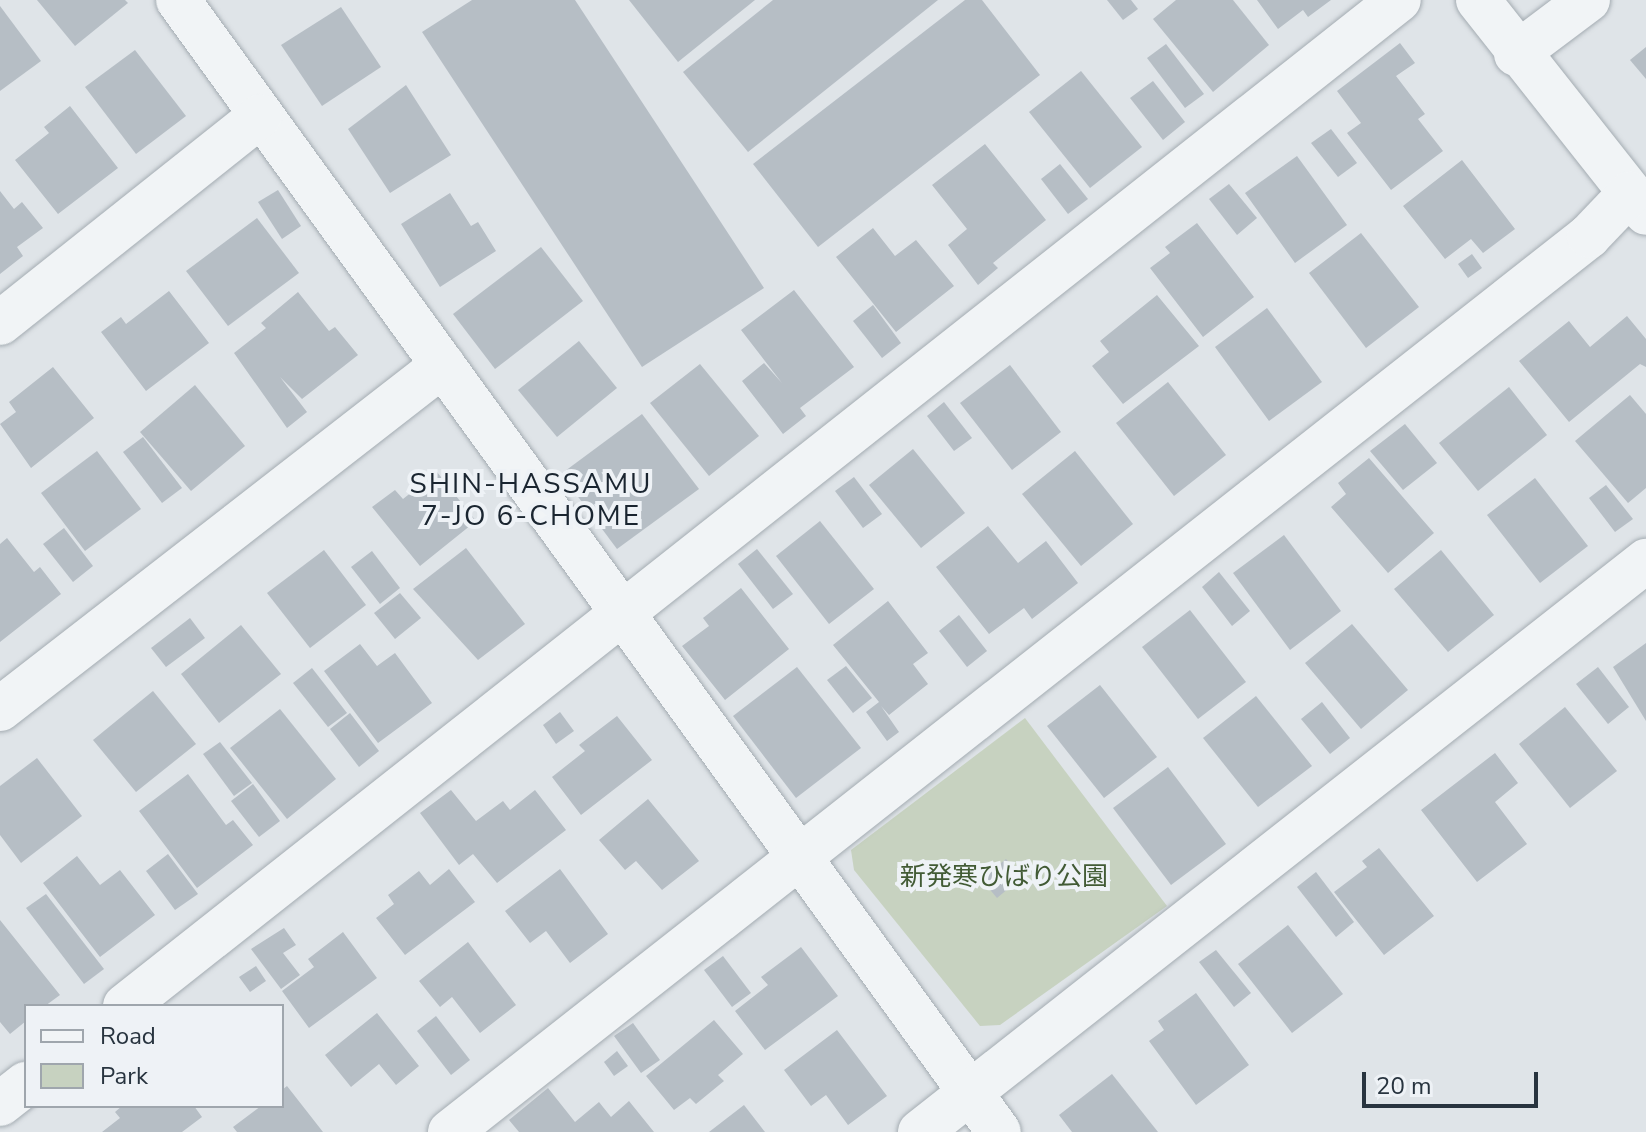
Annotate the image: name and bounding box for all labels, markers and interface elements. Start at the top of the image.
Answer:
district label: SHIN-HASSAMU 7-JO 6-CHOME [410,467,652,533]
park label: 新発寒ひばり公園 [900,861,1108,893]
legend [24,1004,284,1108]
text: Road [100,1020,156,1052]
scale bar [1366,1056,1542,1106]
text: Park [100,1060,148,1092]
text: 20 m [1376,1070,1432,1102]

